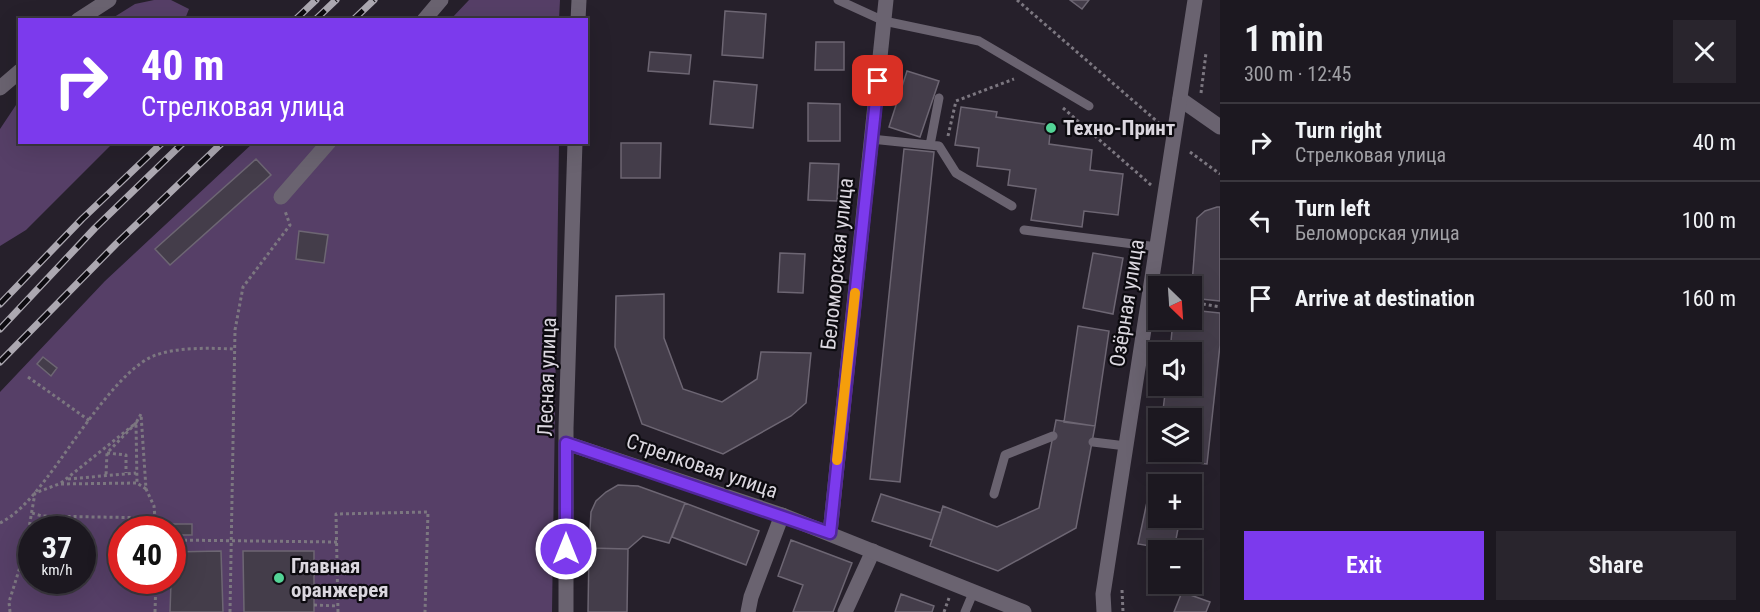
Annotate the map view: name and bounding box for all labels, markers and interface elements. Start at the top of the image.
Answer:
text: 1 min [1244,18,1324,60]
button: close [1673,20,1736,83]
text: 40 m [141,41,224,90]
icon: right [42,42,120,120]
pin [852,55,903,106]
text: 300 m · 12:45 [1244,62,1351,86]
icon: arrive [861,64,894,97]
text: Стрелковая улица [141,91,345,123]
place label: Техно-Принт [1063,116,1176,140]
text: Turn right [1295,118,1382,143]
marker: Техно-Принт [1044,121,1058,135]
icon: right [1244,126,1277,159]
text: 40 m [1693,130,1736,155]
text: Стрелковая улица [1295,143,1446,167]
street label: Беломорская улица [816,177,858,351]
text: Turn left [1295,196,1370,221]
icon: left [1244,204,1277,237]
text: 100 m [1682,208,1736,233]
text: Беломорская улица [1295,221,1460,245]
street label: Озёрная улица [1105,238,1149,368]
north arrow [1148,276,1202,330]
map controls [1148,276,1202,594]
icon: arrive [1244,282,1277,315]
text: Arrive at destination [1295,286,1475,311]
text: 160 m [1682,286,1736,311]
street label: Лесная улица [533,317,561,437]
button: sound [1148,342,1202,396]
button: layers [1148,408,1202,462]
street label: Стрелковая улица [623,429,781,503]
button: + [1148,474,1202,528]
speed limit sign: 40 [108,516,186,594]
position arrow [534,517,598,581]
text: 37 [42,530,72,565]
button: Exit [1244,531,1484,600]
button: Share [1496,531,1736,600]
button: − [1148,540,1202,594]
place label: Главная оранжерея [291,554,389,602]
text: km/h [42,561,72,579]
marker: Главная оранжерея [272,571,286,585]

